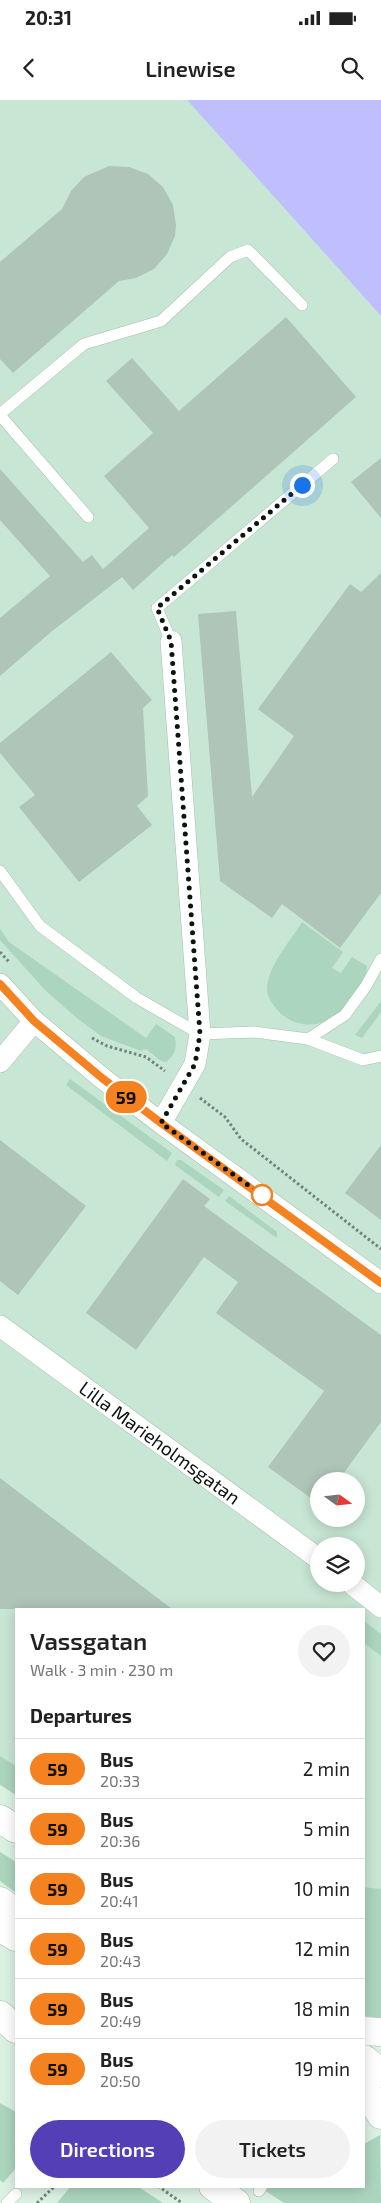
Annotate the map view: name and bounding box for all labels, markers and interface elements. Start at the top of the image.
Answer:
text: 20:31 [25,6,72,29]
icon: back [15,54,43,82]
icon: search [338,54,366,82]
text: Linewise [145,55,236,81]
your location [290,473,315,498]
line badge: 59 [104,1081,148,1113]
text: 59 [116,1086,136,1108]
unlabelled marker [251,1184,273,1206]
street label: Lilla Marieholmsgatan [75,1376,245,1509]
north arrow [310,1472,365,1528]
map controls [310,1472,365,1592]
button: layers [310,1537,365,1592]
button: heart [298,1625,350,1677]
text: Vassgatan [30,1626,147,1655]
text: Walk · 3 min · 230 m [30,1660,173,1679]
text: Departures [30,1704,132,1727]
text: Bus [100,1748,134,1771]
text: 2 min [303,1757,350,1780]
text: 59 [47,1758,68,1780]
text: 20:33 [100,1771,140,1790]
text: Bus [100,1808,134,1831]
text: 5 min [303,1817,350,1840]
text: 59 [47,1818,68,1840]
text: 20:36 [100,1831,140,1850]
text: Bus [100,1868,134,1891]
text: 10 min [294,1877,350,1900]
text: 59 [47,1878,68,1900]
text: 20:41 [100,1891,139,1910]
text: Bus [100,1928,134,1951]
text: 12 min [295,1937,350,1960]
text: 59 [47,1938,68,1960]
text: 20:43 [100,1951,141,1970]
text: Bus [100,1988,134,2011]
text: 18 min [294,1997,350,2020]
text: 59 [47,1998,68,2020]
text: 20:49 [100,2011,141,2030]
text: Bus [100,2048,134,2071]
text: 19 min [295,2057,350,2080]
text: 59 [47,2058,68,2080]
text: 20:50 [100,2071,141,2090]
button: Directions [30,2120,185,2178]
button: Tickets [195,2120,350,2178]

